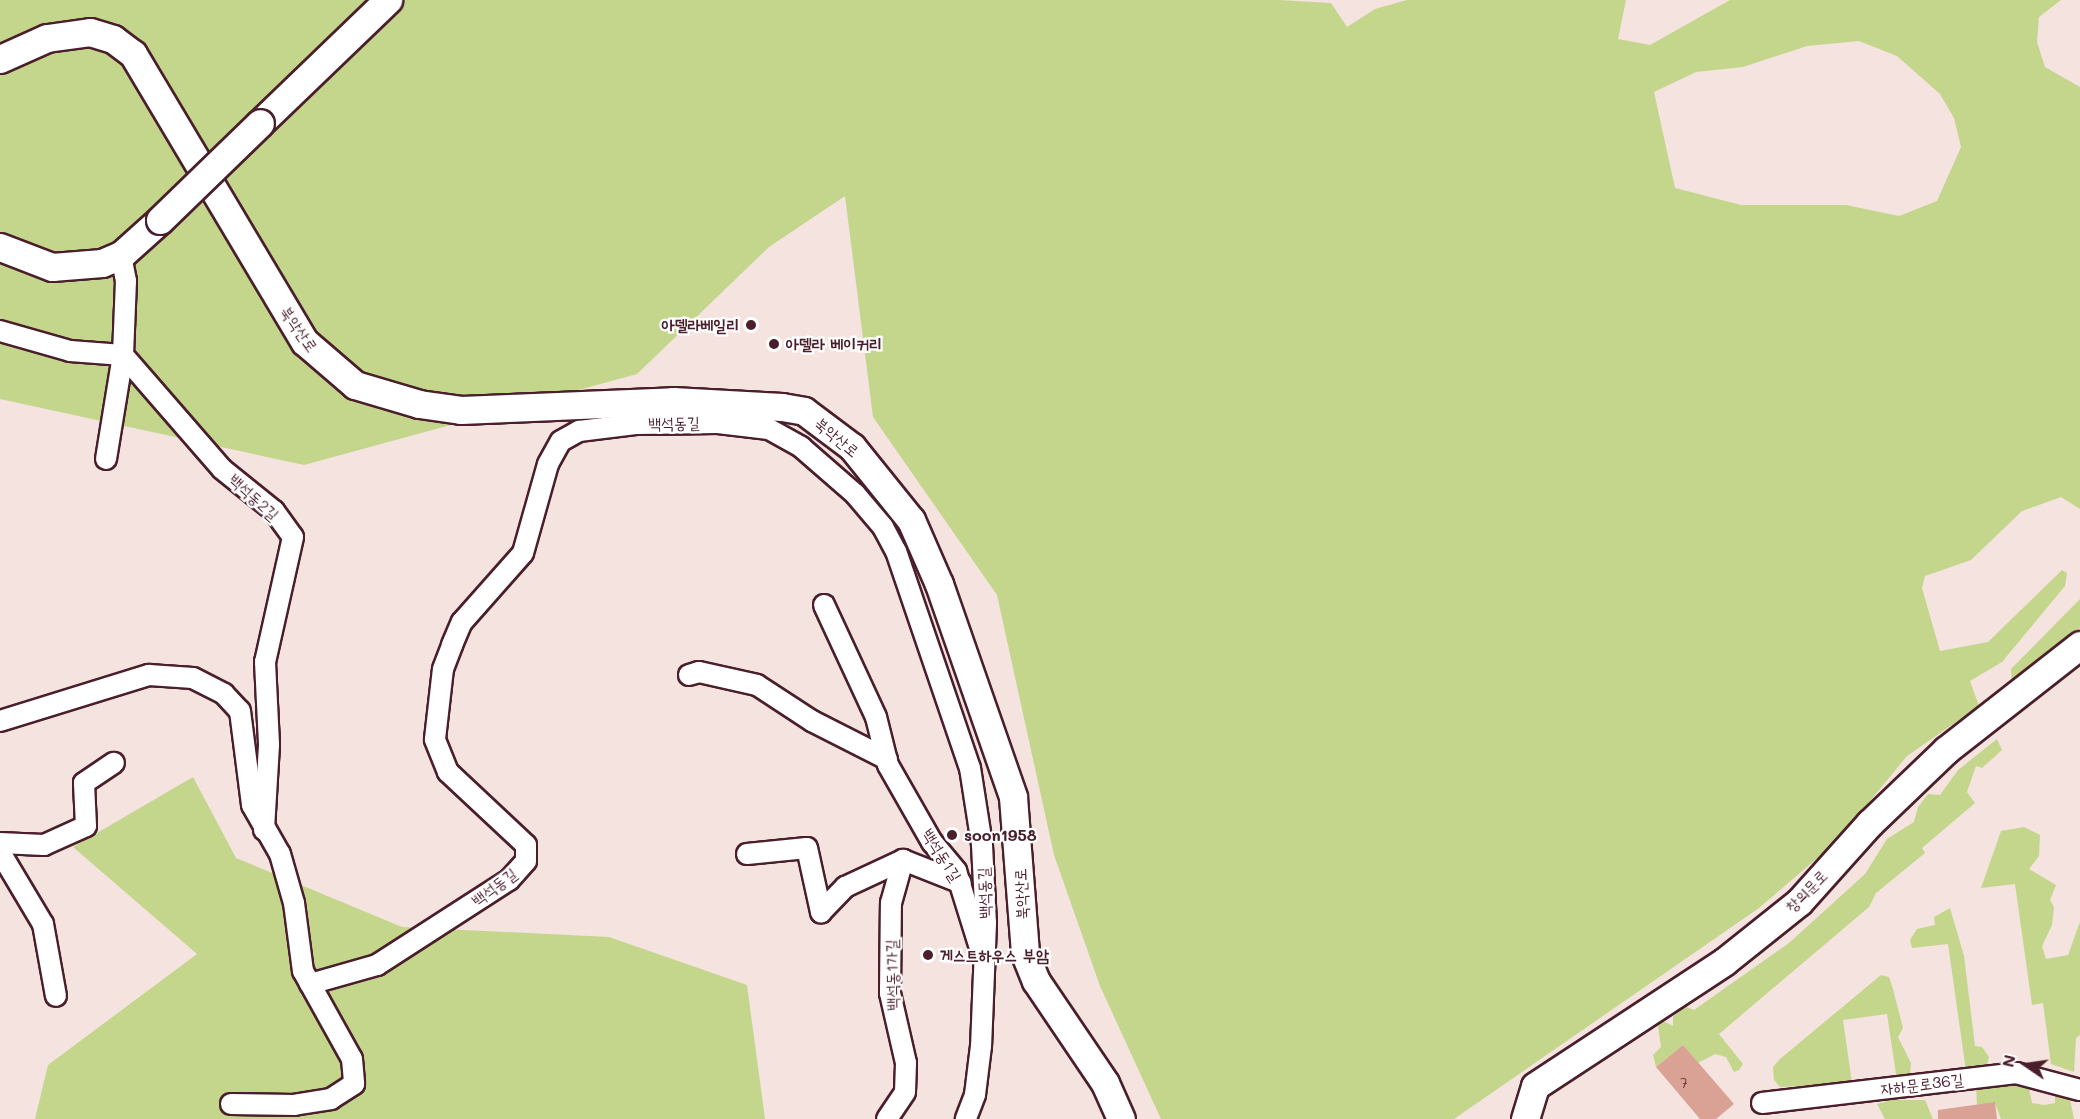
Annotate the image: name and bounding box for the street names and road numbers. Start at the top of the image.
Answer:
street label: 북악산로 [276,302,322,356]
street label: 백석동길 [648,413,700,433]
street label: 북악산로 [811,413,863,461]
street label: 백석동2길 [225,470,283,524]
street label: 백석동1길 [918,825,966,885]
street label: 백석동길 [468,864,520,910]
street label: 창의문로 [1781,866,1831,916]
street label: 백석동길 [974,867,994,919]
street label: 북악산로 [1011,868,1031,920]
street label: 백석동1가길 [882,939,902,1011]
street label: 자하문로36길 [1879,1069,1965,1099]

